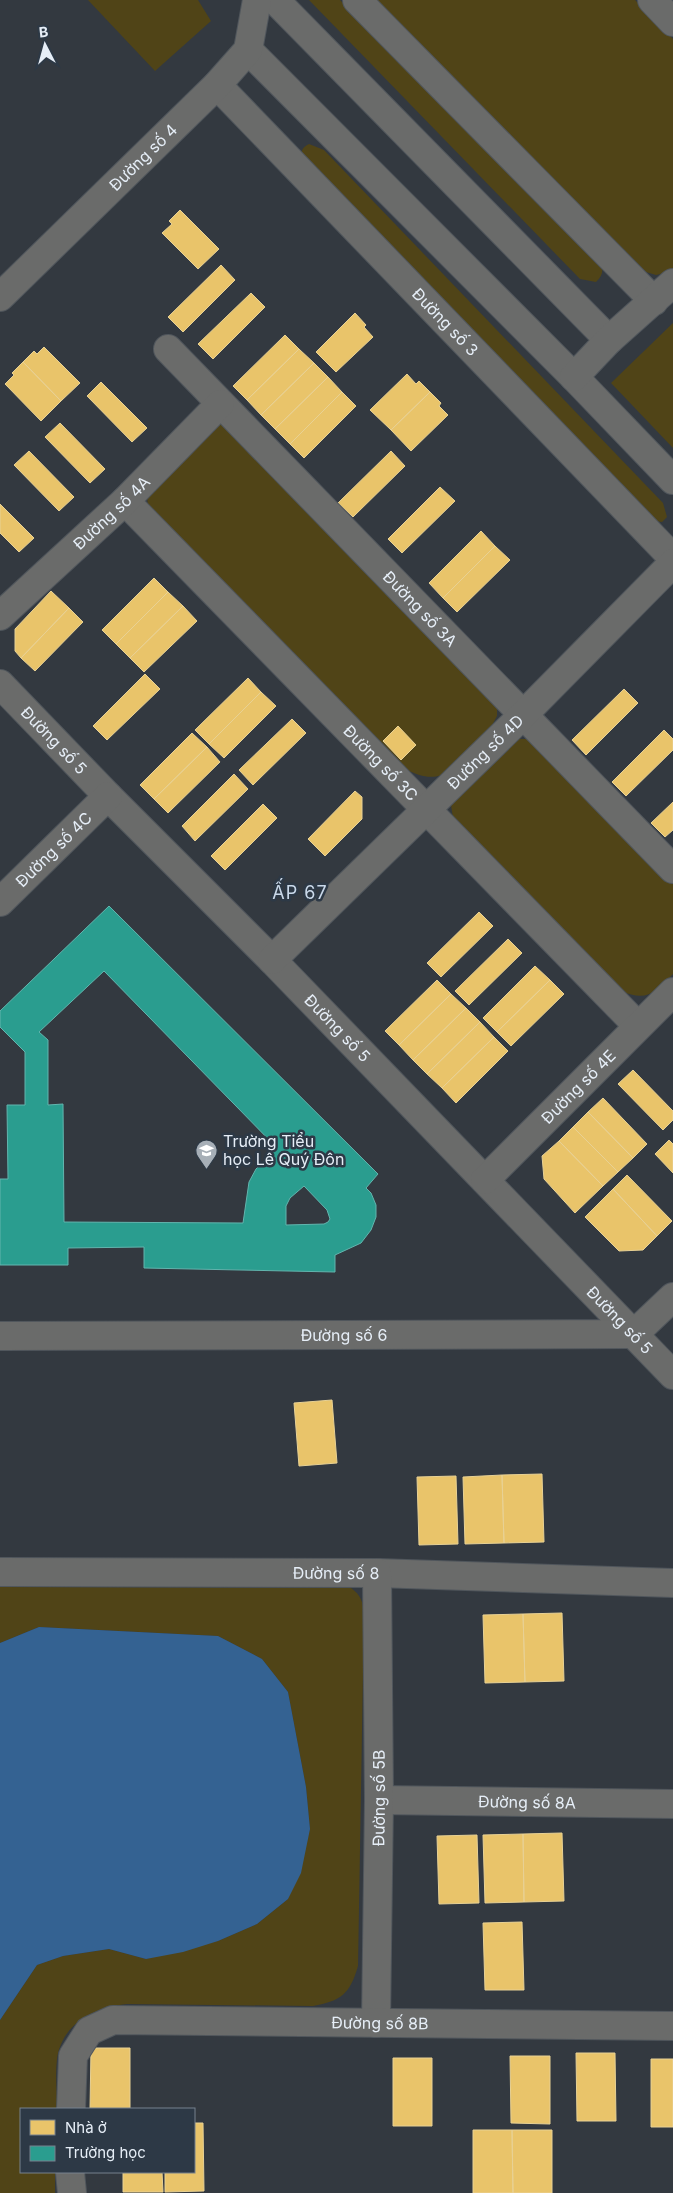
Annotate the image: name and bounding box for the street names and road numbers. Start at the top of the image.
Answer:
street label: Đường số 4 [105,120,181,195]
street label: Đường số 3 [408,284,483,360]
street label: Đường số 4A [69,472,154,554]
street label: Đường số 3A [379,567,461,651]
street label: Đường số 5 [17,702,91,778]
street label: Đường số 4D [443,710,528,793]
street label: Đường số 3C [339,721,422,805]
street label: Đường số 4C [11,808,96,891]
street label: Đường số 5 [300,990,375,1066]
street label: Đường số 4E [537,1045,620,1128]
street label: Đường số 5 [583,1282,657,1358]
street label: Đường số 6 [301,1325,387,1345]
street label: Đường số 8 [293,1563,379,1583]
street label: Đường số 5B [368,1749,389,1847]
street label: Đường số 8A [478,1791,576,1813]
street label: Đường số 8B [331,2012,429,2033]

